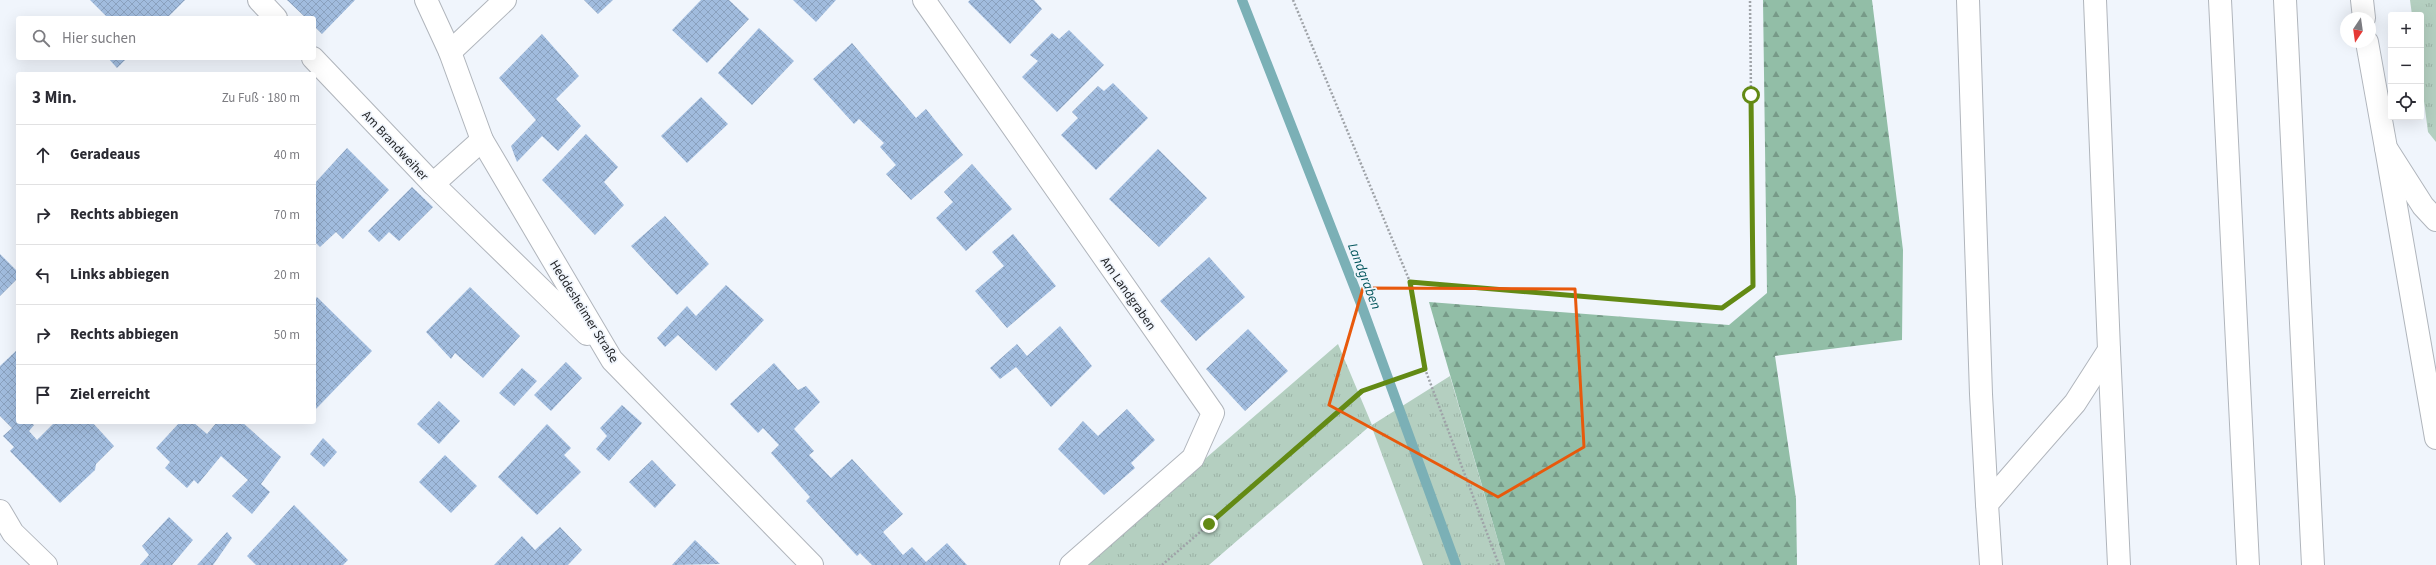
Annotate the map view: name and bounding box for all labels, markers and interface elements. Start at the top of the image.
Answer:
north arrow [2340,12,2376,48]
map controls [2388,12,2424,120]
button: + [2388,12,2424,48]
search box [16,16,316,60]
icon: search [30,27,52,49]
text: Hier suchen [62,28,136,49]
button: − [2388,48,2424,84]
button: locate [2388,84,2424,120]
text: 3 Min. [32,86,77,110]
route start [1742,86,1760,104]
text: Zu Fuß · 180 m [222,89,300,107]
street label: Am Brandweiher [358,107,433,185]
icon: ahead [32,144,54,166]
text: Geradeaus [70,144,140,165]
text: 40 m [274,146,300,164]
icon: right [32,204,54,226]
text: Rechts abbiegen [70,204,179,225]
text: 70 m [274,206,300,224]
water label: Landgraben [1342,240,1386,313]
street label: Am Landgraben [1096,253,1160,334]
street label: Heddesheimer Straße [545,257,623,366]
icon: left [32,264,54,286]
text: Links abbiegen [70,264,169,285]
text: 20 m [274,266,300,284]
icon: right [32,324,54,346]
text: Rechts abbiegen [70,324,179,345]
text: 50 m [274,326,300,344]
icon: arrive [32,384,54,406]
text: Ziel erreicht [70,384,150,405]
route end [1200,515,1218,533]

